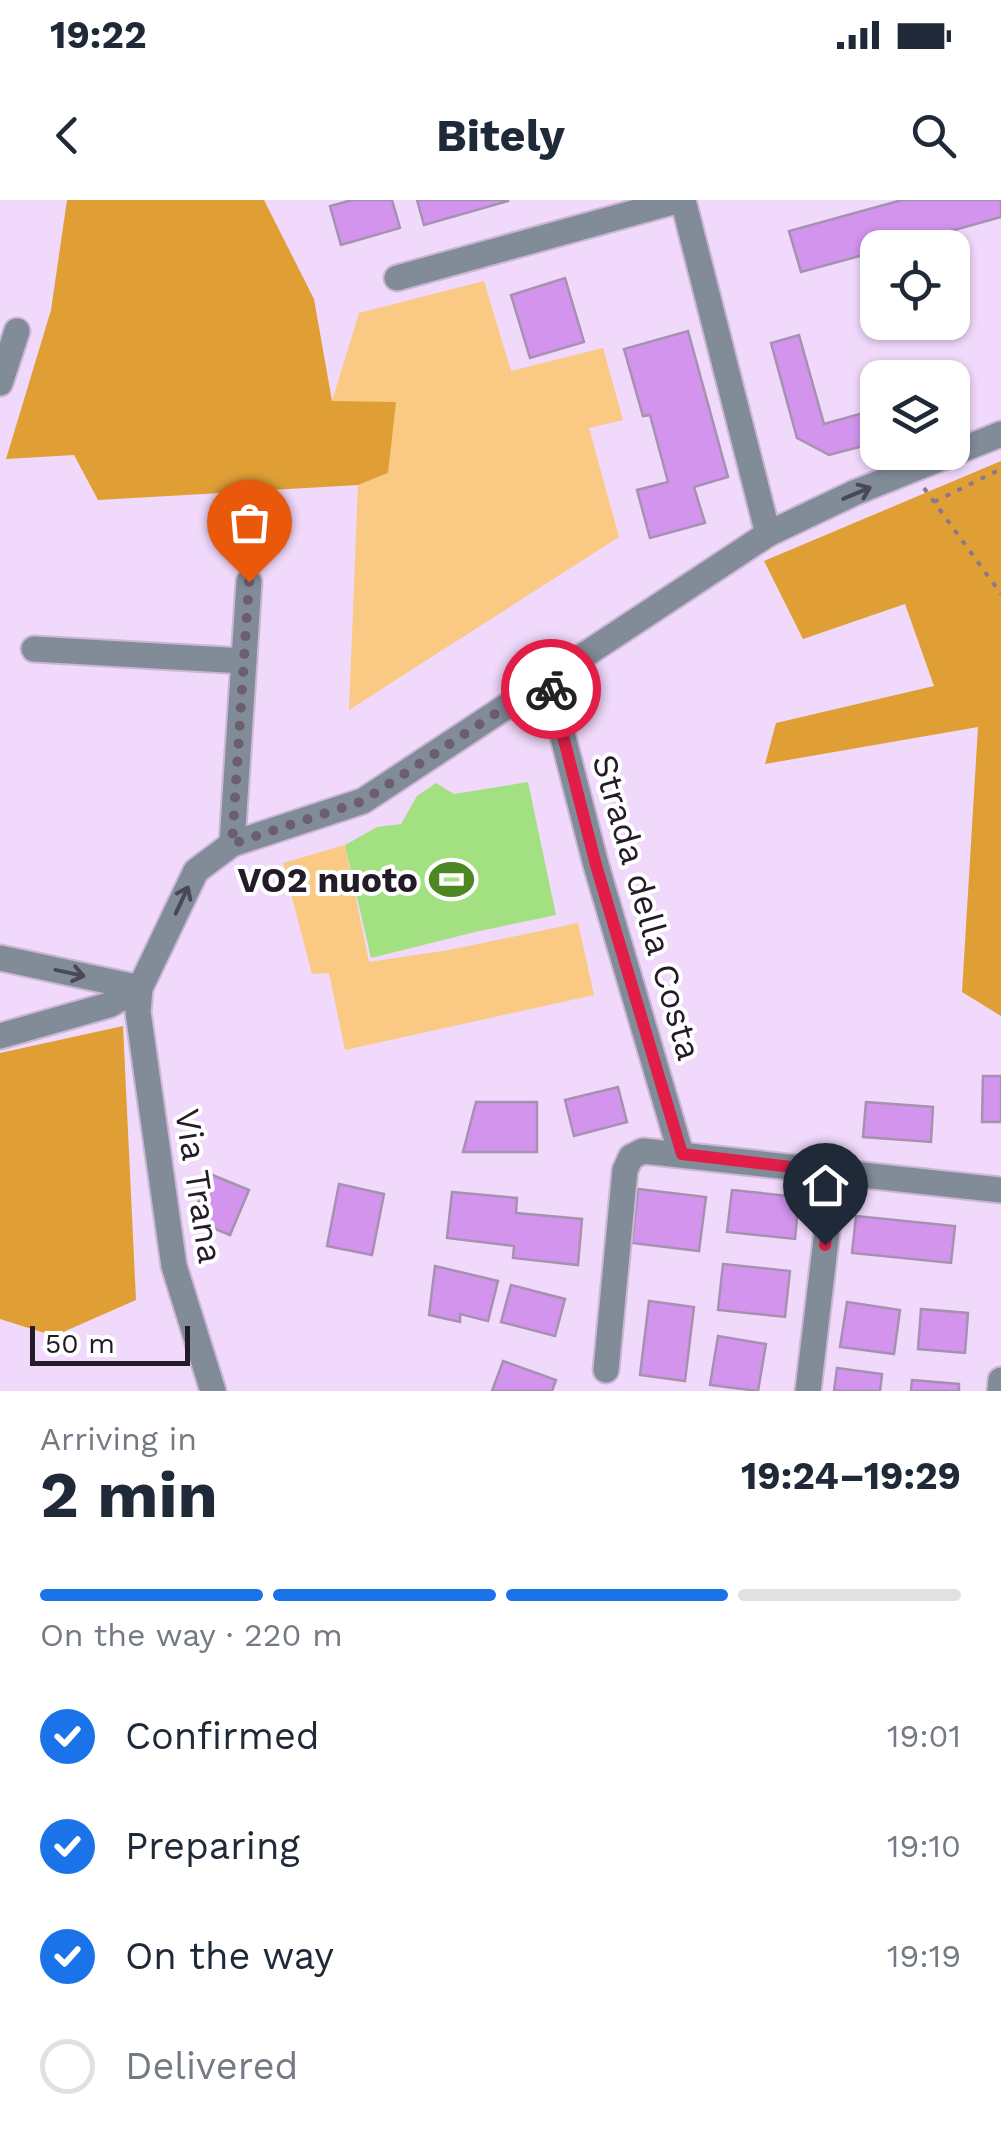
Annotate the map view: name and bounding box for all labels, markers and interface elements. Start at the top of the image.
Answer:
text: 19:22 [50,13,147,57]
icon: back [40,108,95,163]
icon: search [906,108,961,163]
text: Bitely [436,109,565,162]
map controls [860,230,970,470]
button: locate [860,230,970,340]
button: layers [860,360,970,470]
pin [207,480,292,583]
one-way arrow [841,483,872,501]
icon: bag [222,495,277,550]
courier [501,639,601,739]
icon: bike [524,662,579,717]
street label: Strada della Costa [583,749,711,1065]
sports icon: VO2 nuoto [427,856,475,904]
place label: VO2 nuoto [238,859,418,901]
one-way arrow [174,886,193,916]
one-way arrow [53,965,85,983]
street label: Via Trana [166,1106,232,1266]
pin [783,1143,868,1246]
icon: home [798,1158,853,1213]
scale bar [30,1321,190,1366]
text: 50 m [45,1327,115,1360]
text: Arriving in [40,1420,197,1458]
text: 19:24–19:29 [741,1454,961,1498]
text: 2 min [40,1457,218,1533]
text: On the way · 220 m [40,1616,343,1654]
icon: check [40,1709,95,1764]
text: Confirmed [125,1714,320,1758]
text: 19:01 [887,1717,961,1755]
icon: check [40,1819,95,1874]
text: Preparing [125,1824,300,1868]
text: 19:10 [887,1827,961,1865]
icon: check [40,1929,95,1984]
text: On the way [125,1934,334,1978]
text: 19:19 [887,1937,961,1975]
text: Delivered [125,2044,298,2088]

